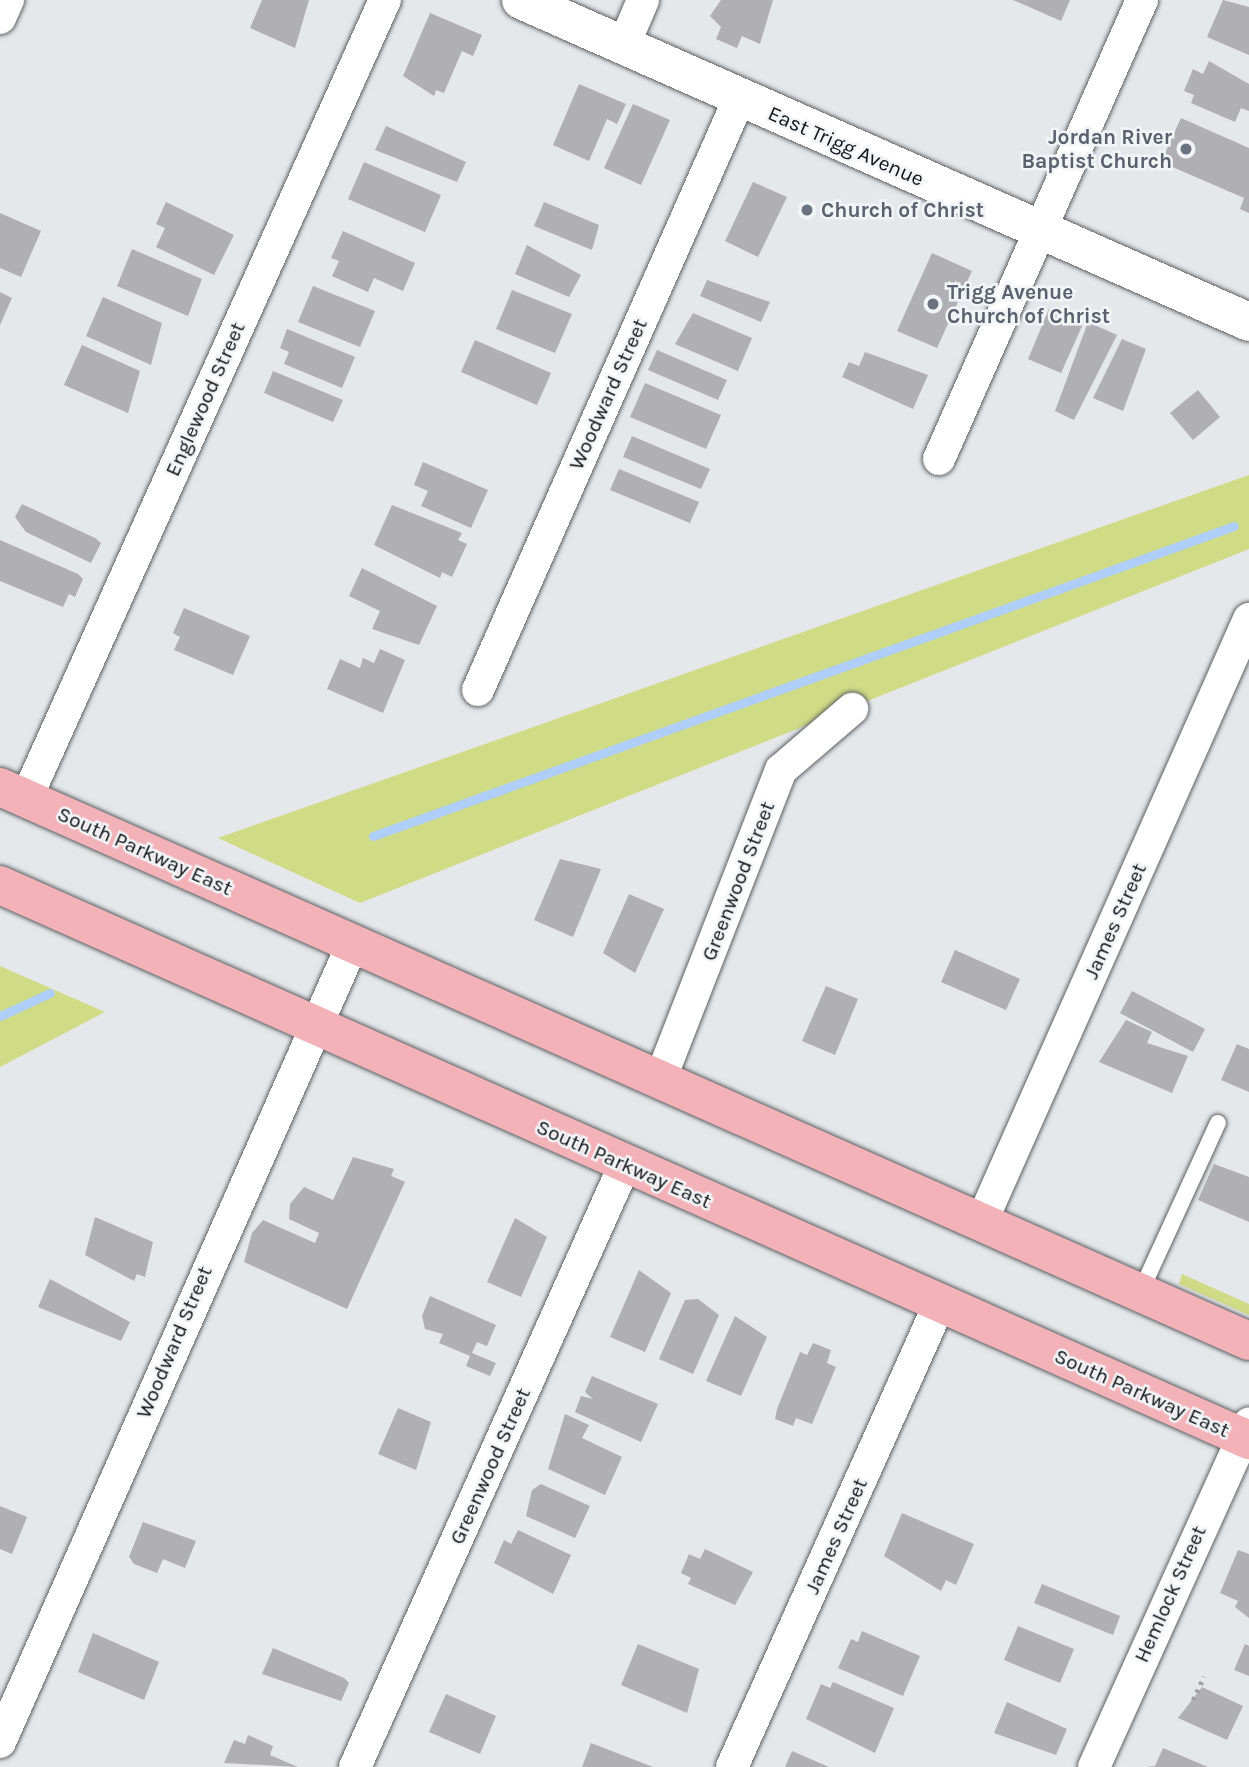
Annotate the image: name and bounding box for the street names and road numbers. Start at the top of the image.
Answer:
street label: East Trigg Avenue [764,100,928,192]
street label: Woodward Street [563,314,653,474]
street label: Englewood Street [160,318,250,480]
street label: Greenwood Street [696,798,780,964]
street label: South Parkway East [54,801,236,901]
street label: James Street [1078,859,1152,983]
street label: South Parkway East [533,1114,715,1214]
street label: Woodward Street [131,1262,217,1422]
street label: South Parkway East [1051,1343,1233,1443]
street label: Greenwood Street [444,1384,536,1548]
street label: James Street [799,1474,873,1598]
street label: Hemlock Street [1129,1522,1211,1666]

